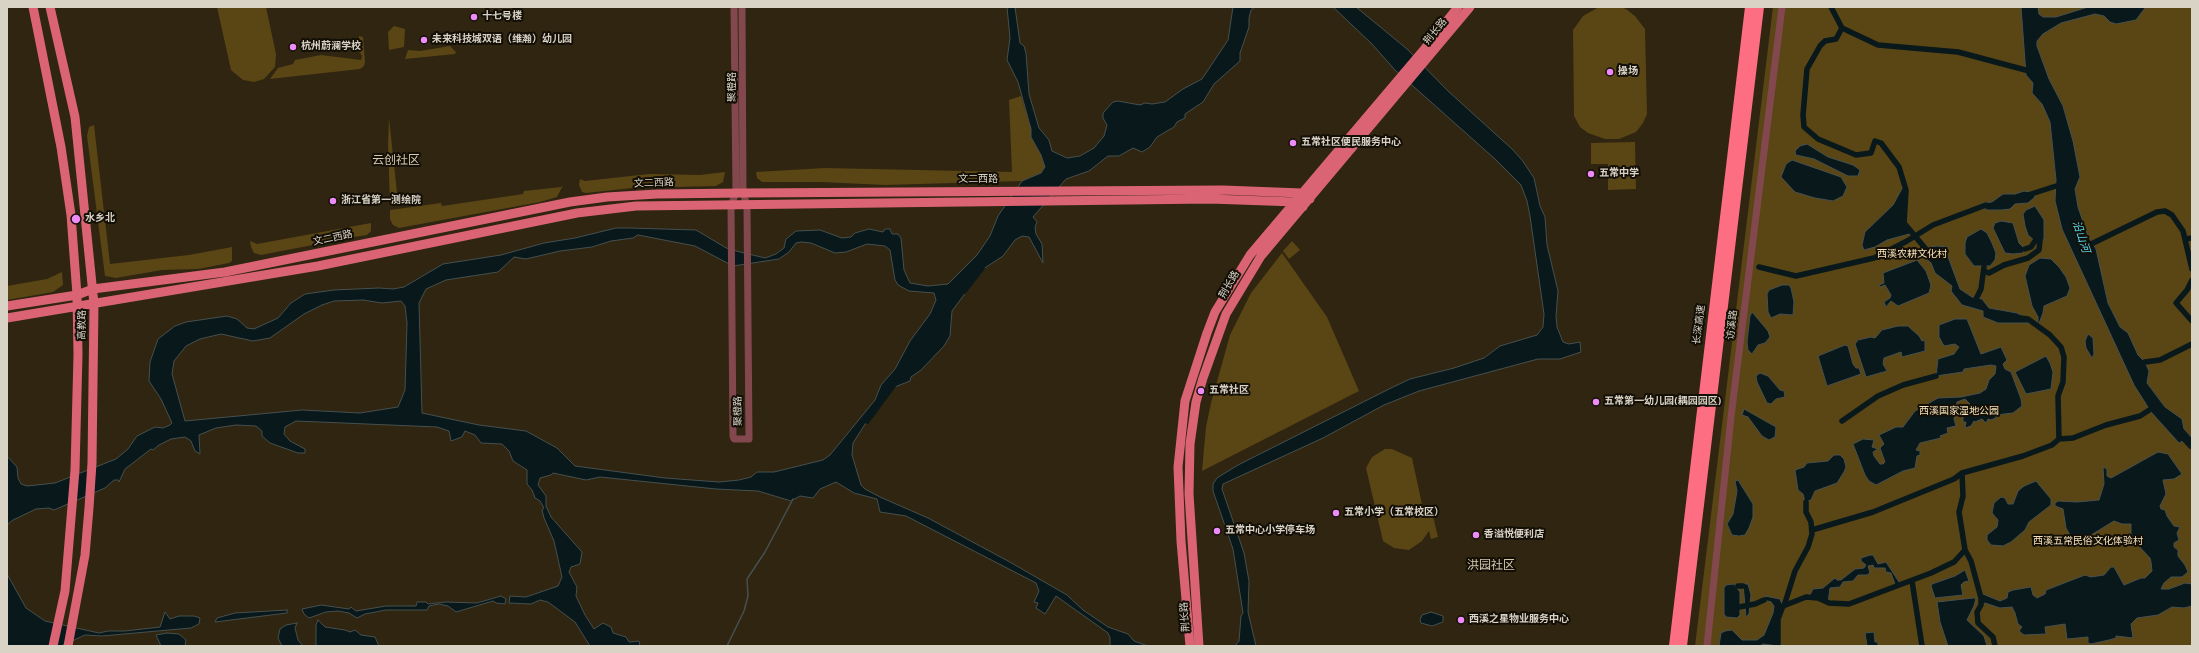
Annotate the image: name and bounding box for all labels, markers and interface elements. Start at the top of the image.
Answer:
place label: 十七号楼 [482,11,522,23]
marker: 十七号楼 [469,12,479,22]
street label: 荆长路 [1422,17,1450,47]
place label: 未来科技城双语（维瀚）幼儿园 [432,34,572,46]
marker: 未来科技城双语（维瀚）幼儿园 [419,35,429,45]
place label: 杭州蔚澜学校 [301,41,361,53]
marker: 杭州蔚澜学校 [288,42,298,52]
place label: 操场 [1618,66,1638,78]
marker: 操场 [1605,67,1615,77]
street label: 聚橙路 [727,72,739,102]
place label: 五常社区便民服务中心 [1301,137,1401,149]
marker: 五常社区便民服务中心 [1288,138,1298,148]
district label: 云创社区 [372,155,420,169]
place label: 五常中学 [1599,168,1639,180]
marker: 五常中学 [1586,169,1596,179]
street label: 文二西路 [958,174,998,186]
street label: 文二西路 [634,177,674,191]
place label: 浙江省第一测绘院 [341,195,421,207]
marker: 浙江省第一测绘院 [328,196,338,206]
marker: 水乡北 [70,213,82,225]
place label: 水乡北 [85,213,115,225]
water label: 沿山河 [2069,219,2091,255]
street label: 文二西路 [312,229,354,249]
park label: 西溪农耕文化村 [1877,249,1947,261]
street label: 荆长路 [1217,269,1243,301]
street label: 长深高速 [1692,304,1708,346]
street label: 访溪路 [1725,309,1741,341]
street label: 高教路 [77,310,89,340]
place label: 五常社区 [1209,385,1249,397]
marker: 五常社区 [1196,386,1206,396]
street label: 聚橙路 [733,396,745,426]
place label: 五常第一幼儿园(耦园园区) [1604,396,1721,408]
marker: 五常第一幼儿园(耦园园区) [1591,397,1601,407]
park label: 西溪国家湿地公园 [1919,406,1999,418]
place label: 五常小学（五常校区） [1344,507,1444,519]
marker: 五常小学（五常校区） [1331,508,1341,518]
place label: 五常中心小学停车场 [1225,525,1315,537]
marker: 五常中心小学停车场 [1212,526,1222,536]
place label: 香溢悦便利店 [1484,529,1544,541]
marker: 香溢悦便利店 [1471,530,1481,540]
park label: 西溪五常民俗文化体验村 [2033,536,2143,548]
district label: 洪园社区 [1467,560,1515,574]
street label: 荆长路 [1179,602,1193,632]
place label: 西溪之星物业服务中心 [1469,614,1569,626]
marker: 西溪之星物业服务中心 [1456,615,1466,625]

